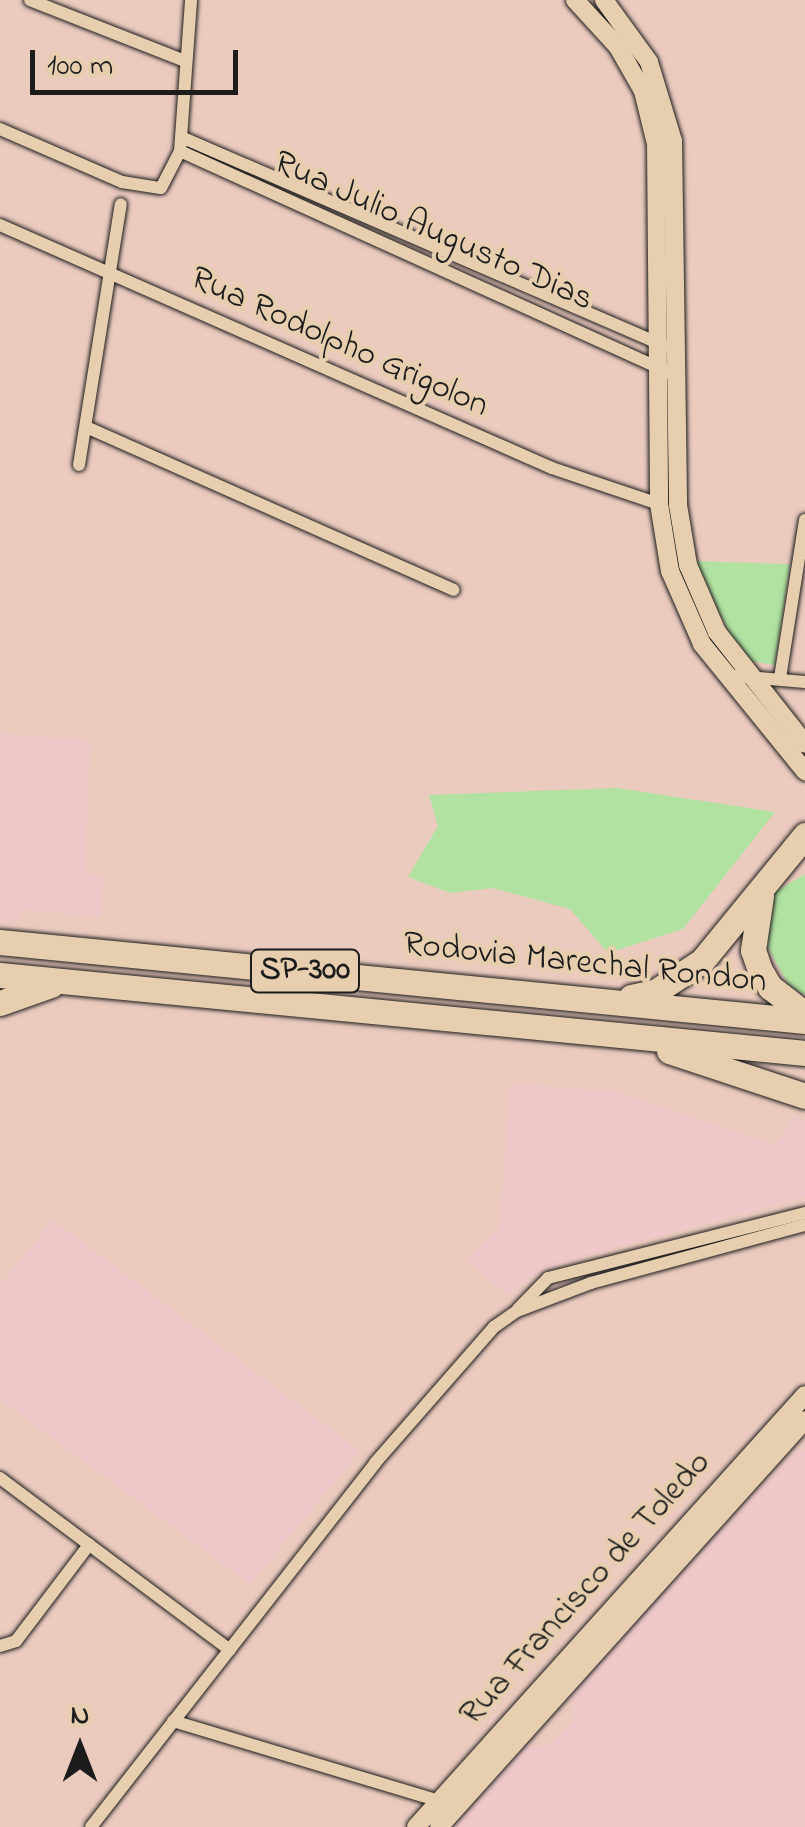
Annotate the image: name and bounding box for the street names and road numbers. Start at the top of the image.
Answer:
street label: Rua Julio Augusto Dias [267,143,599,321]
street label: Rua Rodolpho Grigolon [183,258,495,428]
street label: Rodovia Marechal Rondon [401,924,769,1004]
road number: SP-300 [248,944,362,998]
street label: Rua Francisco de Toledo [452,1443,720,1735]

